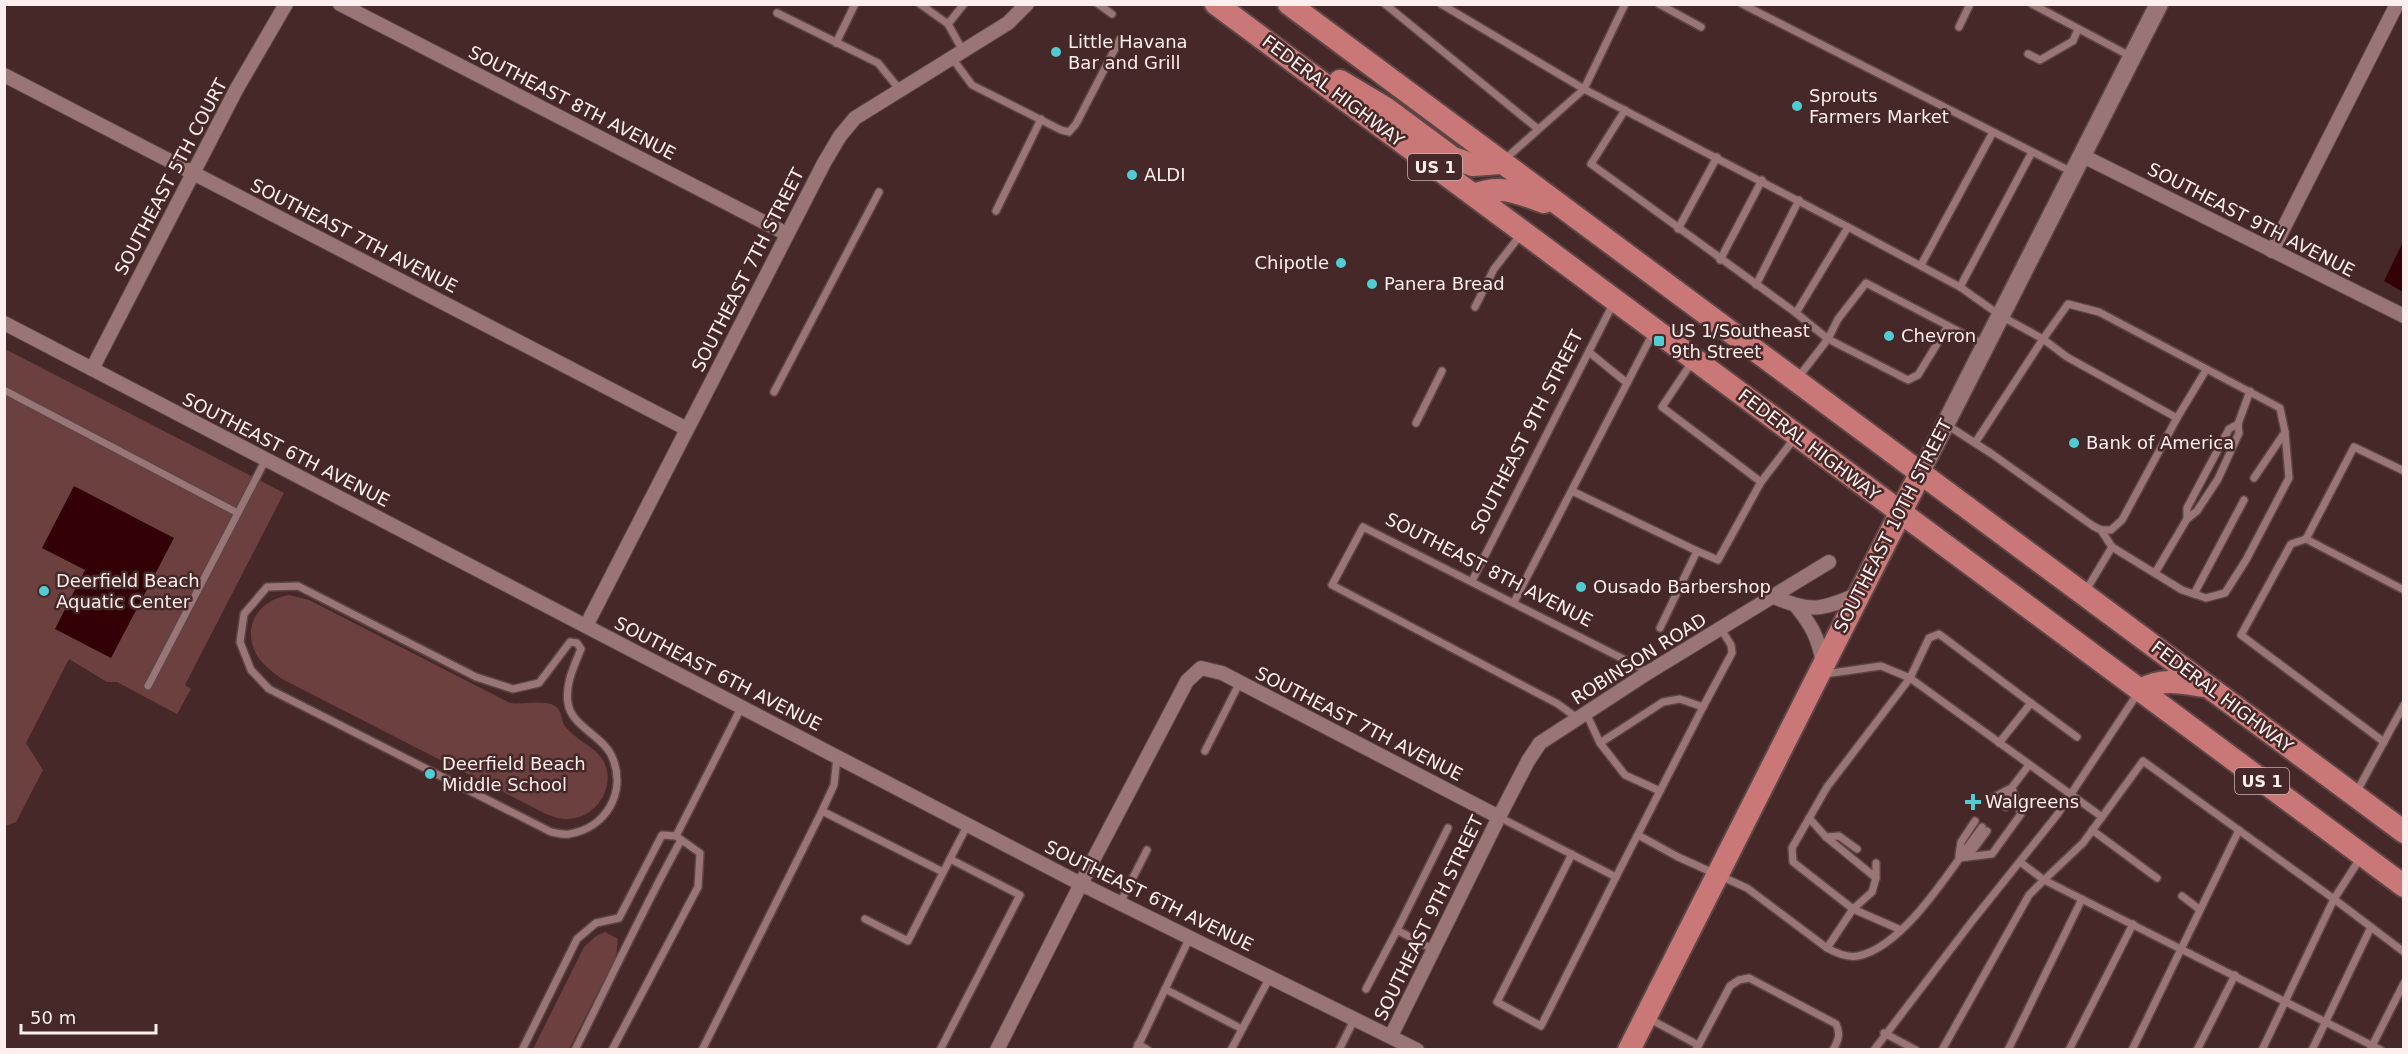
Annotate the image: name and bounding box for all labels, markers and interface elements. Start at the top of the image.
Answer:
place label: Little Havana Bar and Grill [1068,31,1188,73]
street label: FEDERAL HIGHWAY [1258,31,1409,151]
street label: SOUTHEAST 8TH AVENUE [465,41,679,164]
marker: Little Havana Bar and Grill [1049,45,1063,59]
street label: SOUTHEAST 5TH COURT [110,74,232,278]
place label: Sprouts Farmers Market [1809,85,1949,127]
marker: Sprouts Farmers Market [1790,99,1804,113]
road number: US 1 [1408,154,1462,180]
street label: SOUTHEAST 9TH AVENUE [2144,158,2358,281]
street label: SOUTHEAST 7TH STREET [687,164,809,375]
place label: ALDI [1144,164,1186,185]
marker: ALDI [1125,168,1139,182]
street label: SOUTHEAST 7TH AVENUE [247,174,461,297]
place label: Chipotle [1254,252,1329,273]
marker: Chipotle [1334,256,1348,270]
place label: Panera Bread [1384,273,1505,294]
marker: Panera Bread [1365,277,1379,291]
place label: US 1/Southeast 9th Street [1671,320,1810,362]
place label: Chevron [1901,325,1976,346]
street label: SOUTHEAST 9TH STREET [1466,326,1588,537]
marker: Chevron [1882,329,1896,343]
marker: US 1/Southeast 9th Street [1652,334,1666,348]
street label: FEDERAL HIGHWAY [1734,385,1885,505]
street label: SOUTHEAST 6TH AVENUE [179,388,393,511]
street label: SOUTHEAST 10TH STREET [1829,415,1956,636]
place label: Bank of America [2086,432,2234,453]
marker: Bank of America [2067,436,2081,450]
street label: SOUTHEAST 8TH AVENUE [1382,508,1596,631]
place label: Deerfield Beach Aquatic Center [56,570,200,612]
place label: Ousado Barbershop [1593,576,1771,597]
marker: Ousado Barbershop [1574,580,1588,594]
marker: Deerfield Beach Aquatic Center [37,584,51,598]
street label: ROBINSON ROAD [1567,609,1710,709]
street label: SOUTHEAST 6TH AVENUE [611,612,825,735]
street label: FEDERAL HIGHWAY [2147,637,2298,757]
street label: SOUTHEAST 7TH AVENUE [1252,662,1466,785]
place label: Deerfield Beach Middle School [442,753,586,795]
marker: Deerfield Beach Middle School [423,767,437,781]
road number: US 1 [2235,768,2289,794]
place label: Walgreens [1985,791,2079,812]
marker: Walgreens [1966,795,1980,809]
street label: SOUTHEAST 9TH STREET [1370,811,1488,1024]
street label: SOUTHEAST 6TH AVENUE [1041,836,1257,955]
scale bar [21,997,156,1035]
text: 50 m [30,1007,76,1028]

